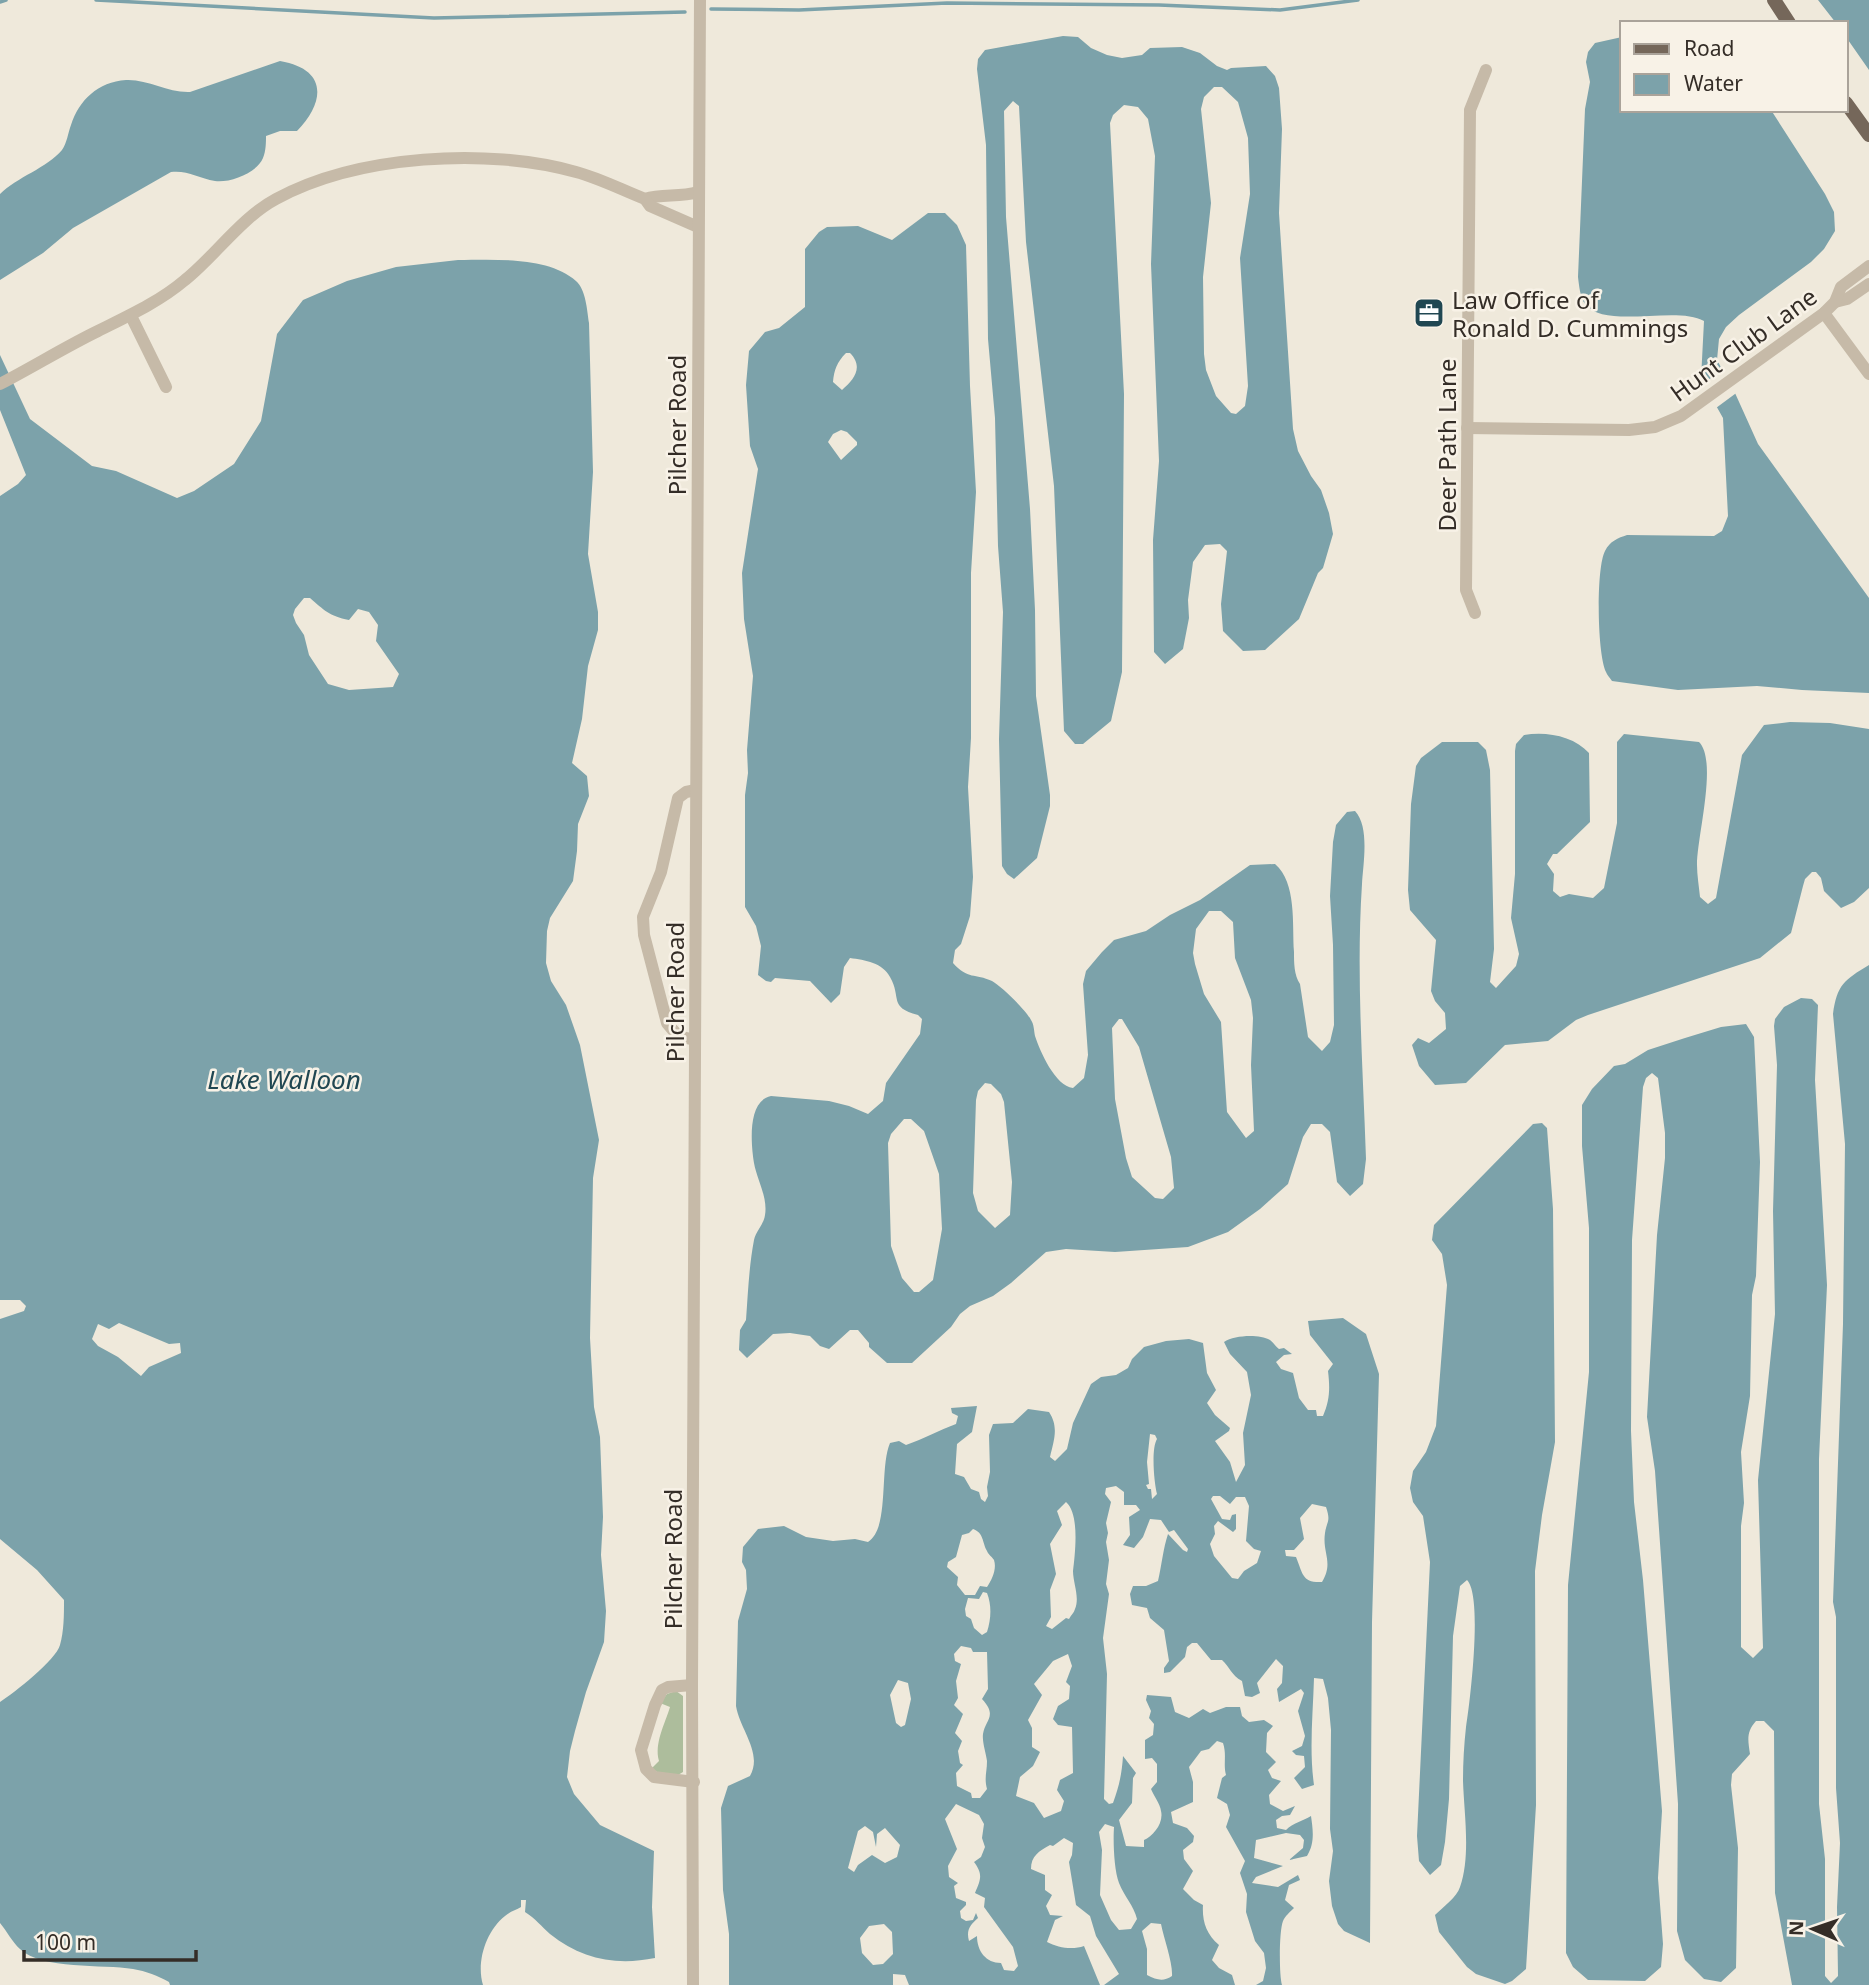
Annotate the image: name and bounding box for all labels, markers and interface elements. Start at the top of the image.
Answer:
legend [1620,21,1848,112]
text: Road [1684,34,1734,62]
text: Water [1684,69,1743,97]
street label: Hunt Club Lane [1663,280,1823,408]
place label: Law Office of Ronald D. Cummings [1452,283,1688,344]
office icon: Law Office of Ronald D. Cummings [1412,296,1446,330]
street label: Pilcher Road [660,355,693,495]
street label: Deer Path Lane [1430,359,1463,531]
street label: Pilcher Road [658,922,691,1062]
water label: Lake Walloon [207,1061,361,1097]
street label: Pilcher Road [656,1489,689,1629]
north arrow [1778,1894,1848,1964]
scale bar [24,1918,196,1962]
text: N [1783,1920,1809,1937]
text: 100 m [35,1928,96,1956]

